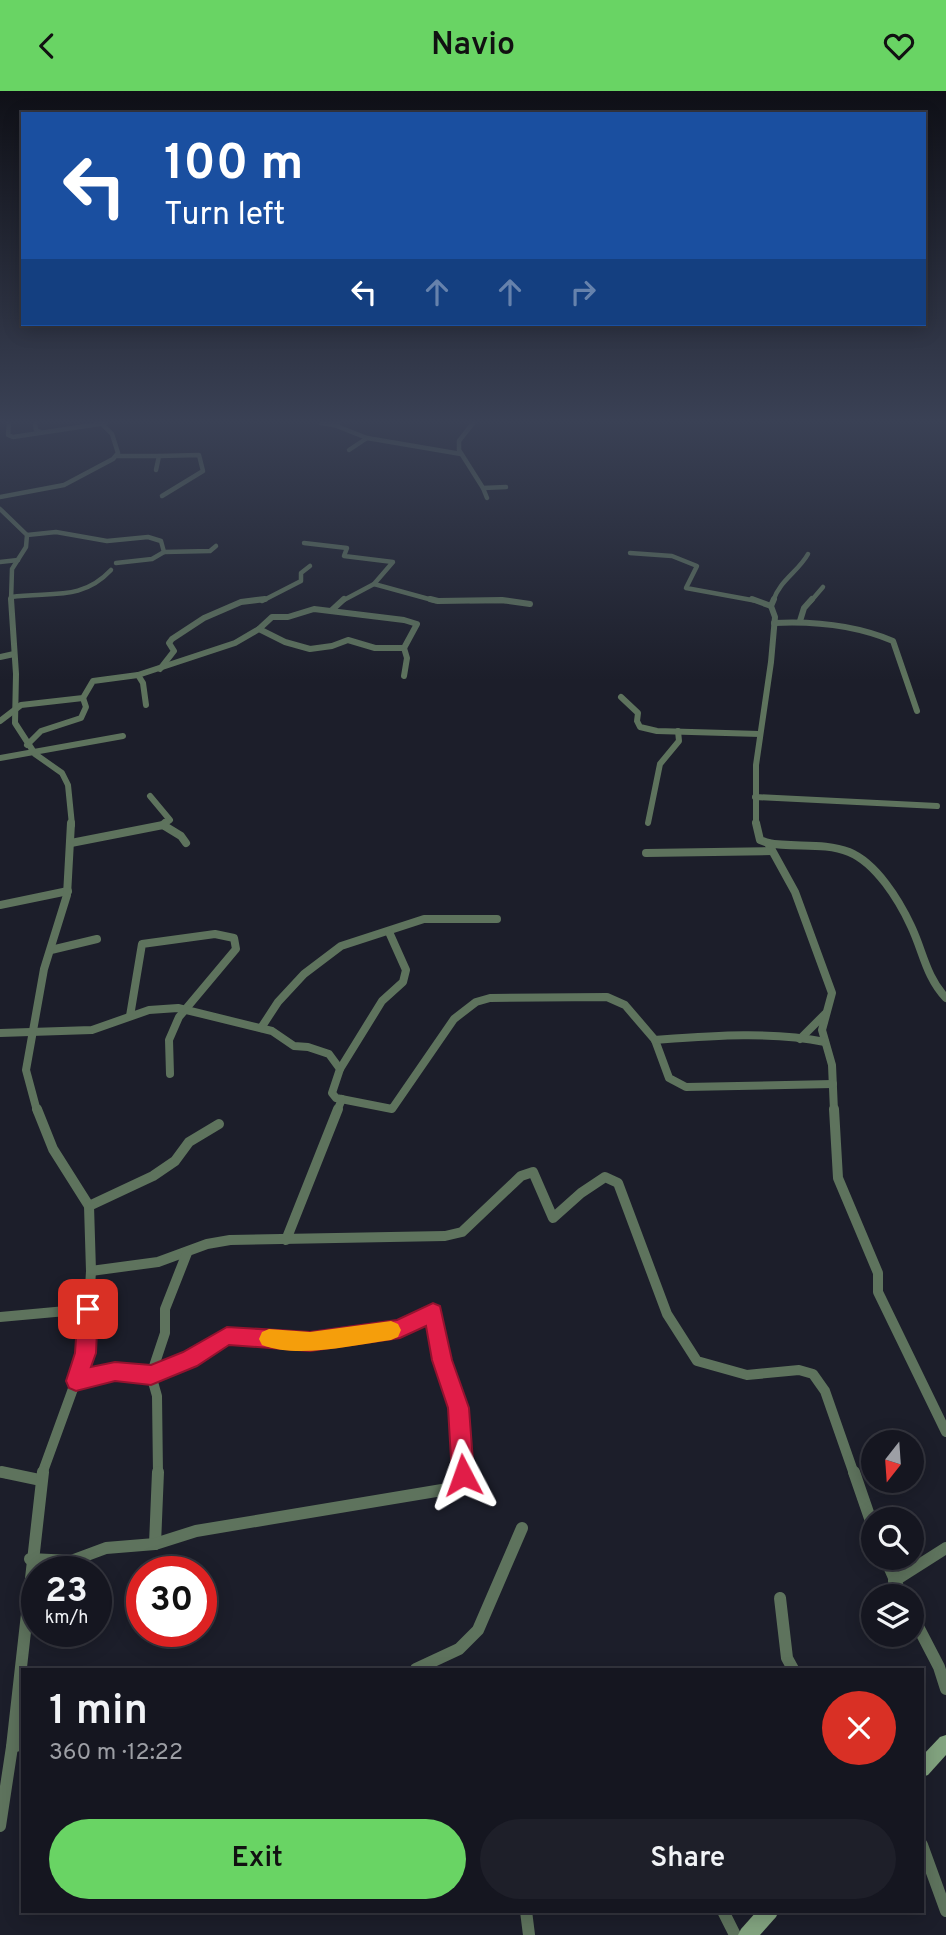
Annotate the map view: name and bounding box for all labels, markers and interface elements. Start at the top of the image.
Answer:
text: Navio [431,26,515,66]
icon: back [28,27,66,65]
icon: heart [880,27,918,65]
text: 100 m [164,135,303,197]
icon: left [49,140,140,231]
text: Turn left [164,196,285,236]
icon: left [345,273,383,311]
icon: ahead [418,273,456,311]
icon: ahead [491,273,529,311]
icon: right [564,273,602,311]
pin [58,1279,118,1339]
icon: arrive [69,1290,107,1328]
north arrow [861,1430,924,1493]
map controls [861,1430,924,1647]
position arrow [426,1438,500,1512]
button: search [861,1507,924,1570]
speed limit sign: 30 [126,1556,217,1647]
text: 23 [45,1570,88,1614]
button: layers [861,1584,924,1647]
text: km/h [45,1607,88,1630]
text: 1 min [49,1686,148,1739]
button: close [822,1691,896,1765]
text: 360 m · 12:22 [49,1739,183,1768]
button: Exit [49,1819,466,1899]
button: Share [480,1819,896,1899]

